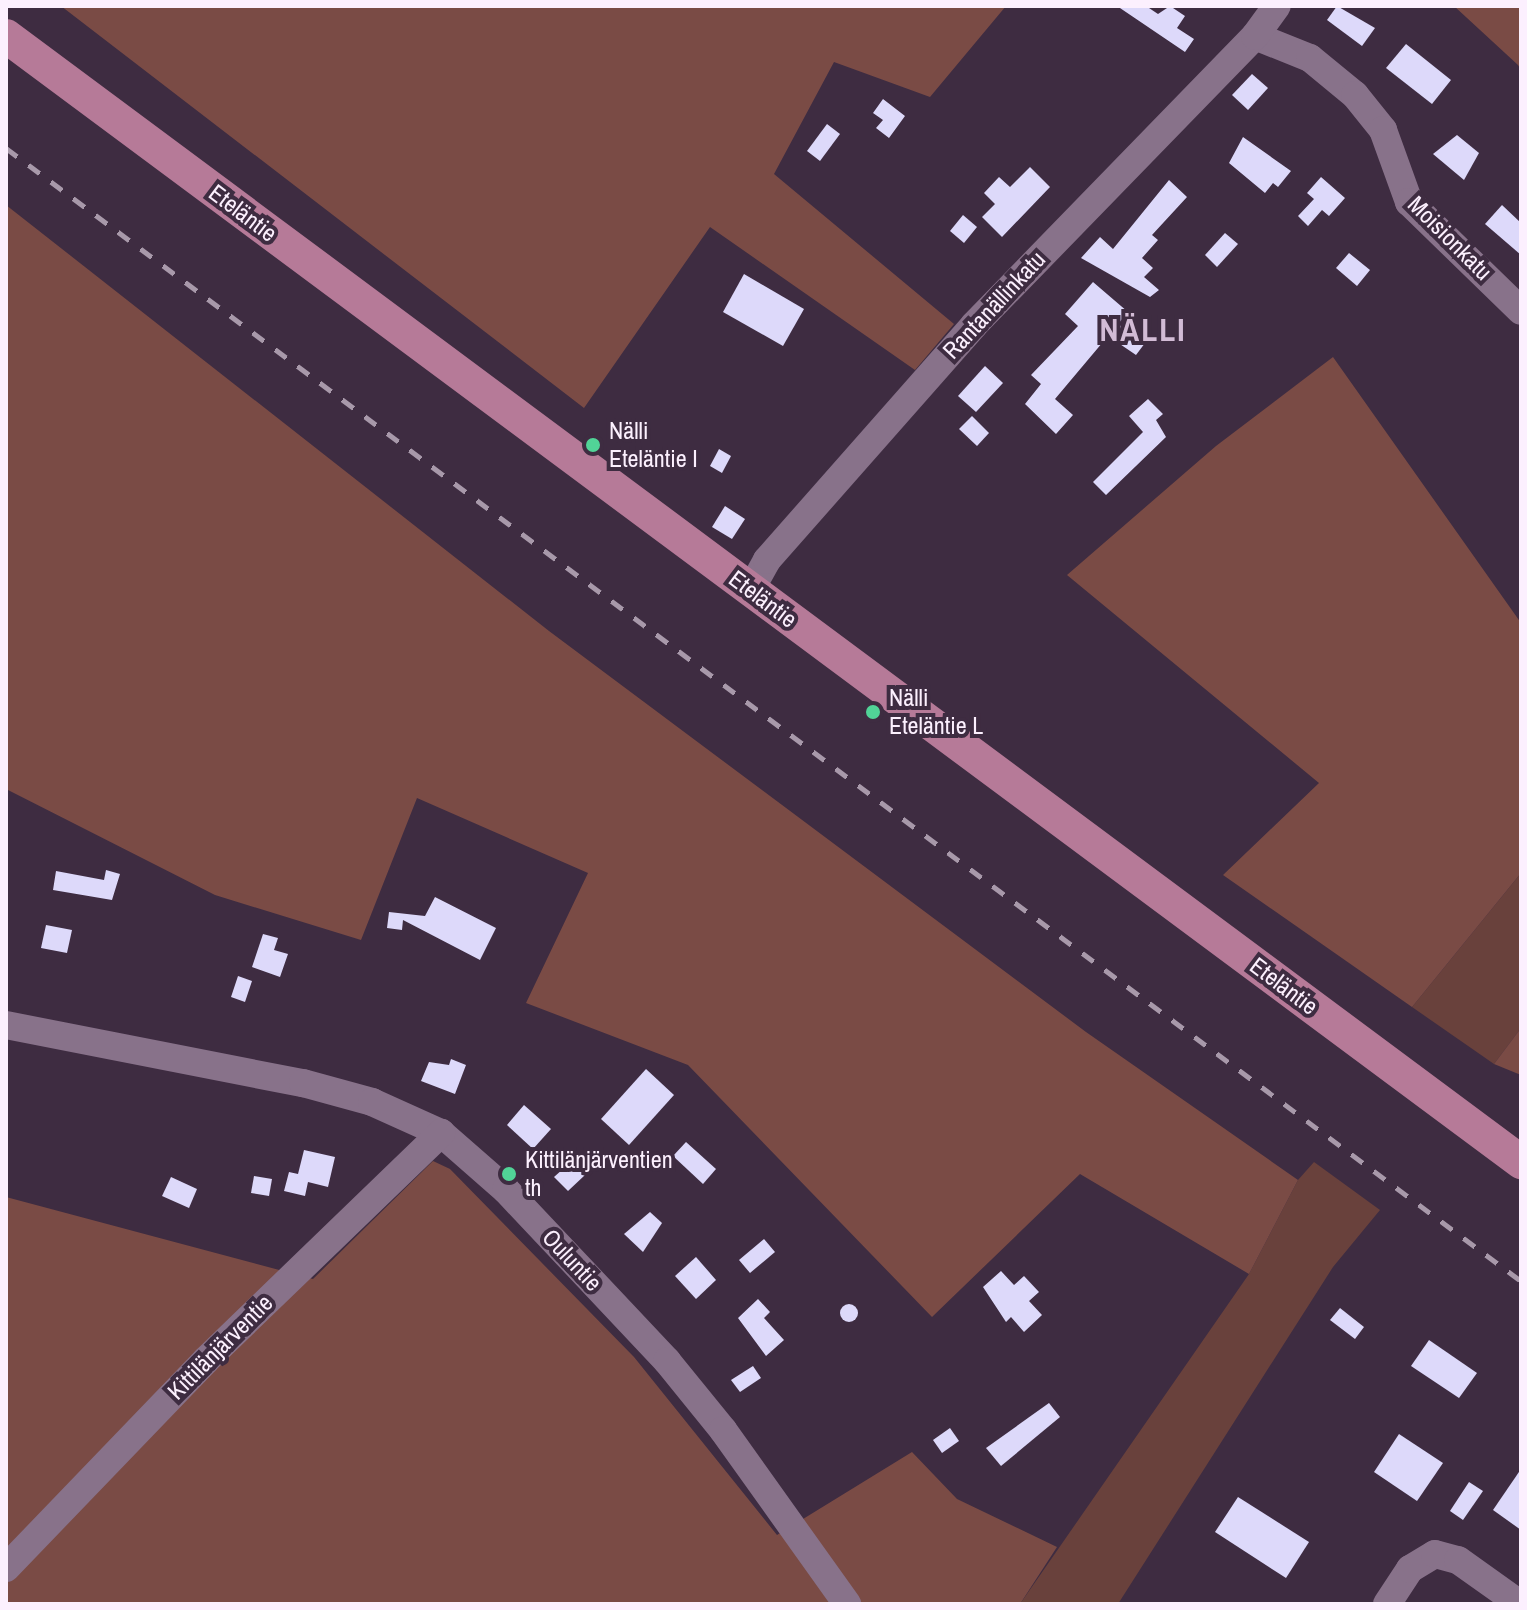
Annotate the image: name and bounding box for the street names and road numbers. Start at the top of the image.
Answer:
street label: Eteläntie [203,178,283,248]
street label: Moisionkatu [1402,190,1498,286]
street label: Rantanällinkatu [937,245,1051,365]
street label: Eteläntie [723,564,803,634]
street label: Eteläntie [1244,951,1324,1021]
street label: Ouluntie [536,1223,608,1297]
street label: Kittilänjärventie [161,1288,279,1406]

